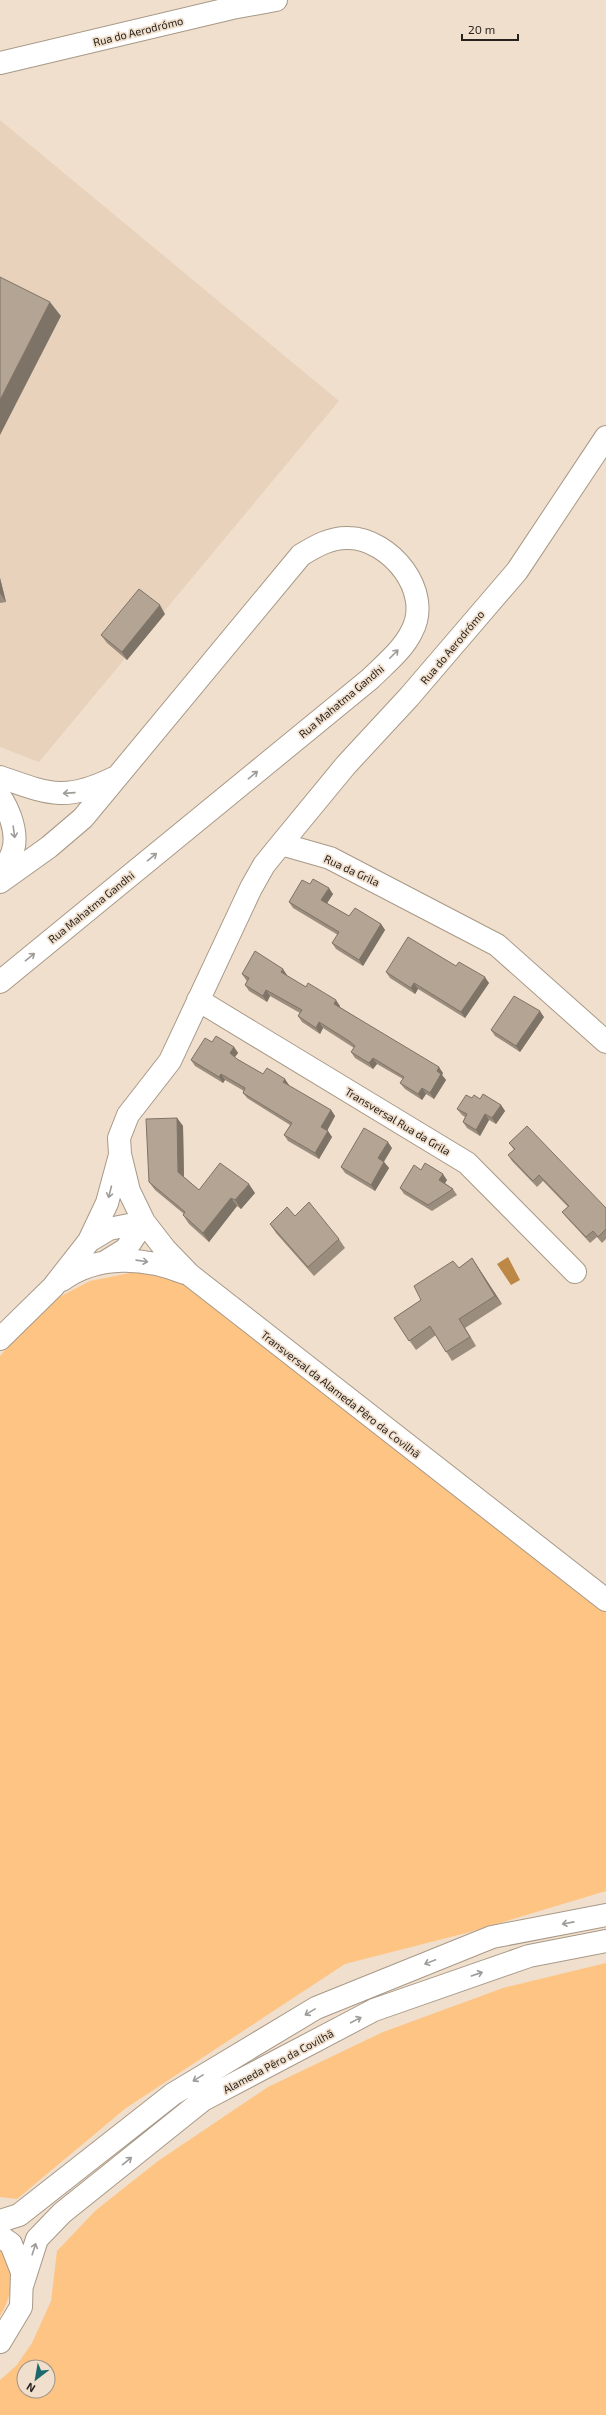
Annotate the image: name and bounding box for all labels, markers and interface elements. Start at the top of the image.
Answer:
street label: Rua do Aerodrómo [92,14,184,48]
scale bar [462,16,518,42]
text: 20 m [468,22,495,36]
street label: Rua do Aerodrómo [417,607,487,687]
one-way arrow [389,649,399,659]
street label: Rua Mahatma Gandhi [296,662,386,740]
one-way arrow [247,770,258,779]
one-way arrow [63,790,76,797]
one-way arrow [10,826,18,839]
street label: Rua da Grila [322,851,382,889]
one-way arrow [147,853,158,862]
street label: Rua Mahatma Gandhi [45,868,137,946]
one-way arrow [25,953,36,962]
street label: Transversal Rua da Grila [343,1084,453,1158]
one-way arrow [106,1185,113,1198]
one-way arrow [135,1257,148,1265]
street label: Transversal da Alameda Pêro da Covilhã [259,1328,423,1460]
one-way arrow [562,1919,575,1927]
one-way arrow [424,1959,436,1967]
one-way arrow [471,1970,483,1978]
one-way arrow [304,2008,316,2016]
one-way arrow [350,2016,362,2023]
street label: Alameda Pêro da Covilhã [221,2026,335,2096]
one-way arrow [192,2075,204,2083]
one-way arrow [122,2157,133,2166]
one-way arrow [30,2243,38,2255]
north arrow [16,2359,56,2399]
text: N [24,2380,37,2396]

